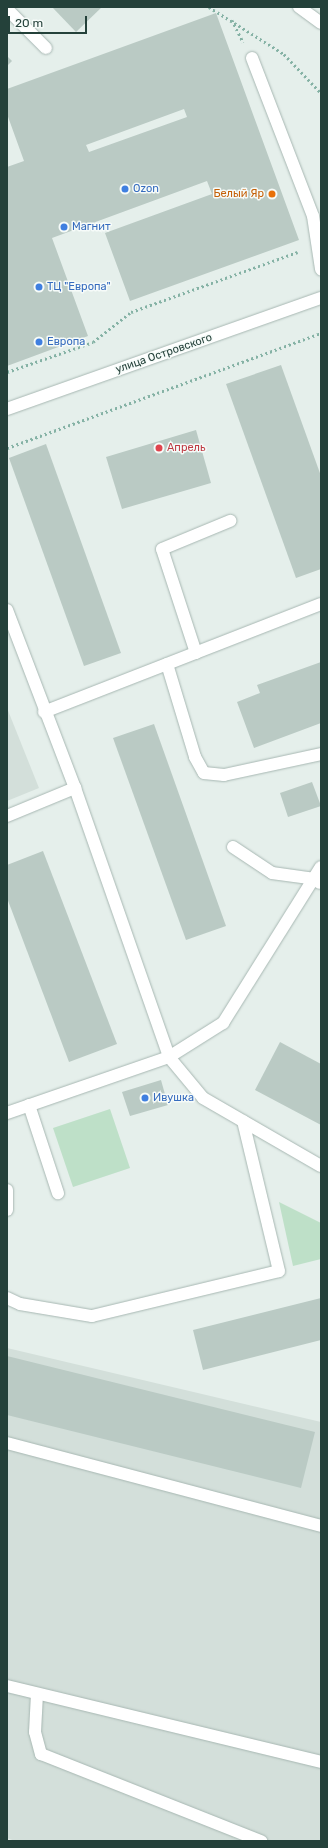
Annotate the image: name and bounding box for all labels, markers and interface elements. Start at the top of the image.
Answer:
scale bar [10,8,89,34]
text: 20 m [15,16,43,30]
place label: Ozon [133,182,159,196]
marker: Ozon [120,184,130,194]
place label: Белый Яр [213,187,264,201]
marker: Белый Яр [267,189,277,199]
place label: Магнит [72,220,111,234]
marker: Магнит [59,222,69,232]
place label: ТЦ "Европа" [47,280,111,294]
marker: ТЦ "Европа" [34,282,44,292]
street label: улица Островского [114,331,214,377]
place label: Европа [47,335,85,349]
marker: Европа [34,337,44,347]
place label: Апрель [167,441,205,455]
marker: Апрель [154,443,164,453]
place label: Ивушка [153,1091,194,1105]
marker: Ивушка [140,1093,150,1103]

